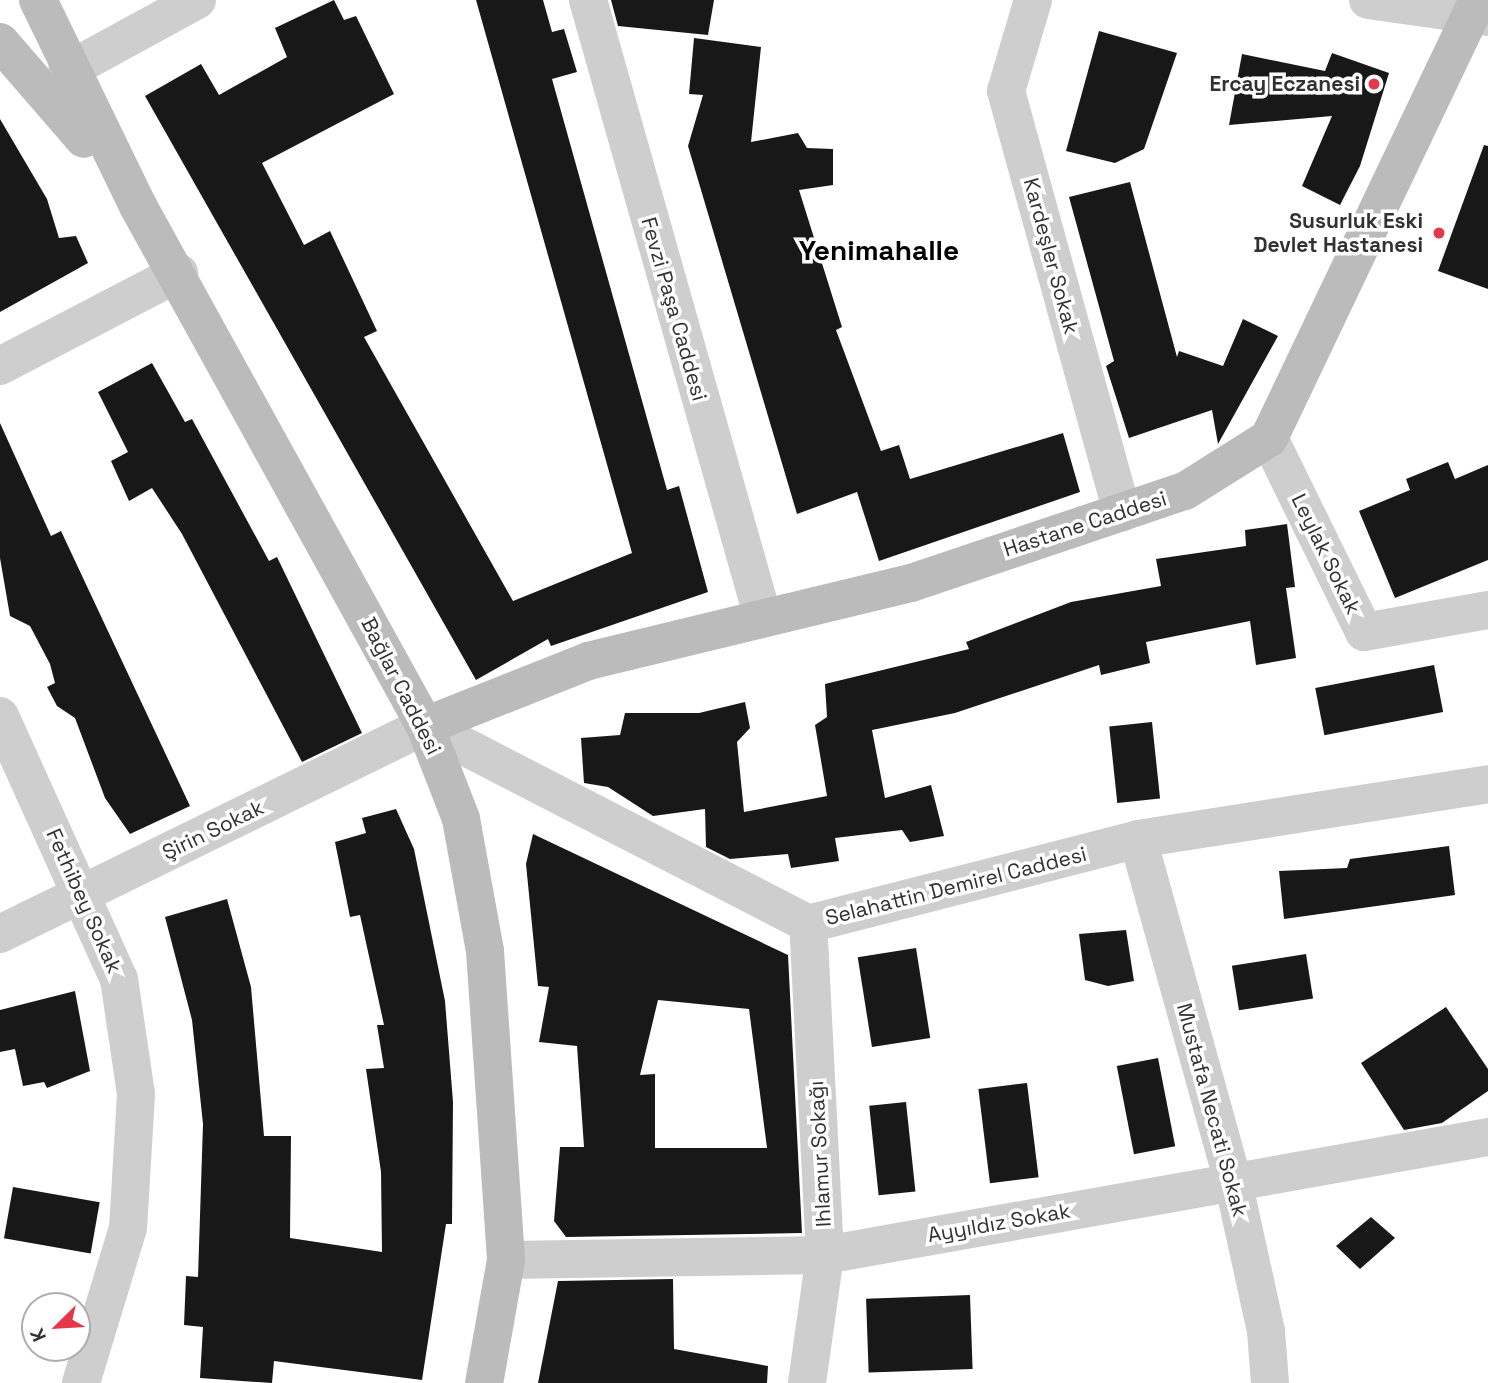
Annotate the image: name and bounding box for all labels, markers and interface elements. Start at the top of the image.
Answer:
place label: Ercay Eczanesi [1210,71,1360,97]
marker: Ercay Eczanesi [1366,76,1382,92]
street label: Kardeşler Sokak [1018,175,1084,337]
place label: Susurluk Eski Devlet Hastanesi [1253,208,1423,258]
street label: Fevzi Paşa Caddesi [636,214,712,404]
marker: Susurluk Eski Devlet Hastanesi [1429,223,1449,243]
district label: Yenimahalle [799,233,959,267]
street label: Hastane Caddesi [1000,486,1170,562]
street label: Leylak Sokak [1286,490,1366,618]
street label: Bağlar Caddesi [356,613,446,759]
street label: Şirin Sokak [158,795,268,865]
street label: Fethibey Sokak [41,825,127,977]
street label: Selahattin Demirel Caddesi [823,841,1089,931]
street label: Mustafa Necati Sokak [1171,1000,1253,1220]
street label: Ihlamur Sokağı [804,1080,836,1228]
street label: Ayyıldız Sokak [926,1198,1072,1248]
north arrow [21,1292,91,1362]
text: K [24,1324,52,1345]

